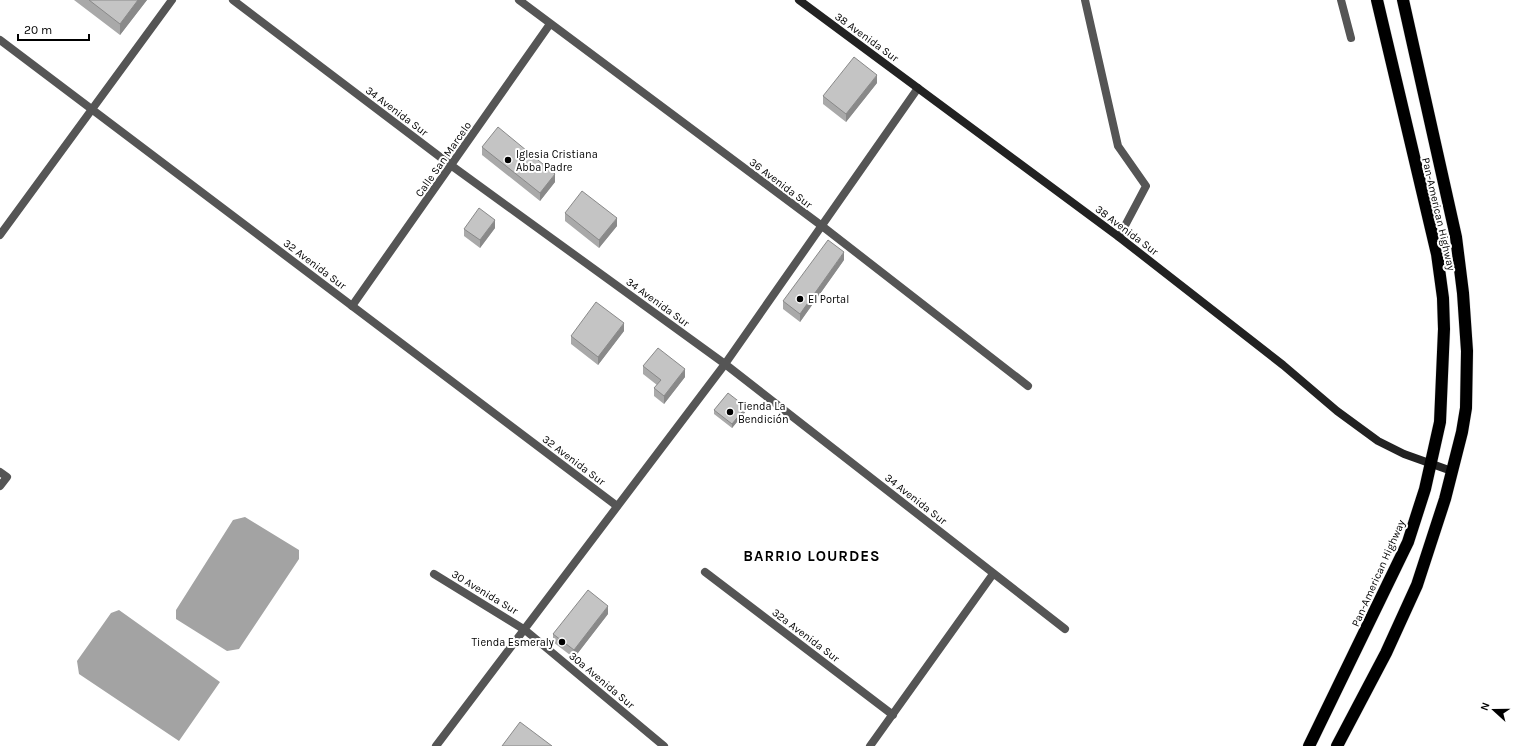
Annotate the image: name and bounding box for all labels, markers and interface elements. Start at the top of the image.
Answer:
street label: 38 Avenida Sur [832,10,901,65]
scale bar [18,16,89,42]
text: 20 m [24,23,52,37]
street label: 34 Avenida Sur [363,84,431,139]
street label: Calle San Marcelo [413,119,474,199]
place label: Iglesia Cristiana Abba Padre [516,148,598,174]
marker: Iglesia Cristiana Abba Padre [503,155,513,165]
street label: 36 Avenida Sur [747,156,815,211]
street label: Pan-American Highway [1419,156,1458,272]
street label: 38 Avenida Sur [1093,202,1161,258]
street label: 32 Avenida Sur [281,237,349,292]
street label: 34 Avenida Sur [624,275,692,330]
place label: El Portal [808,293,849,306]
marker: El Portal [795,294,805,304]
place label: Tienda La Bendición [738,400,789,426]
marker: Tienda La Bendición [725,407,735,417]
street label: 32 Avenida Sur [540,433,608,488]
street label: 34 Avenida Sur [882,471,949,528]
street label: Pan-American Highway [1349,518,1408,629]
district label: BARRIO LOURDES [743,547,881,565]
street label: 30 Avenida Sur [449,567,520,617]
street label: 32a Avenida Sur [769,606,842,665]
place label: Tienda Esmeraly [472,636,554,649]
marker: Tienda Esmeraly [557,637,567,647]
street label: 30a Avenida Sur [566,649,637,712]
north arrow [1474,690,1514,730]
text: N [1478,701,1493,713]

